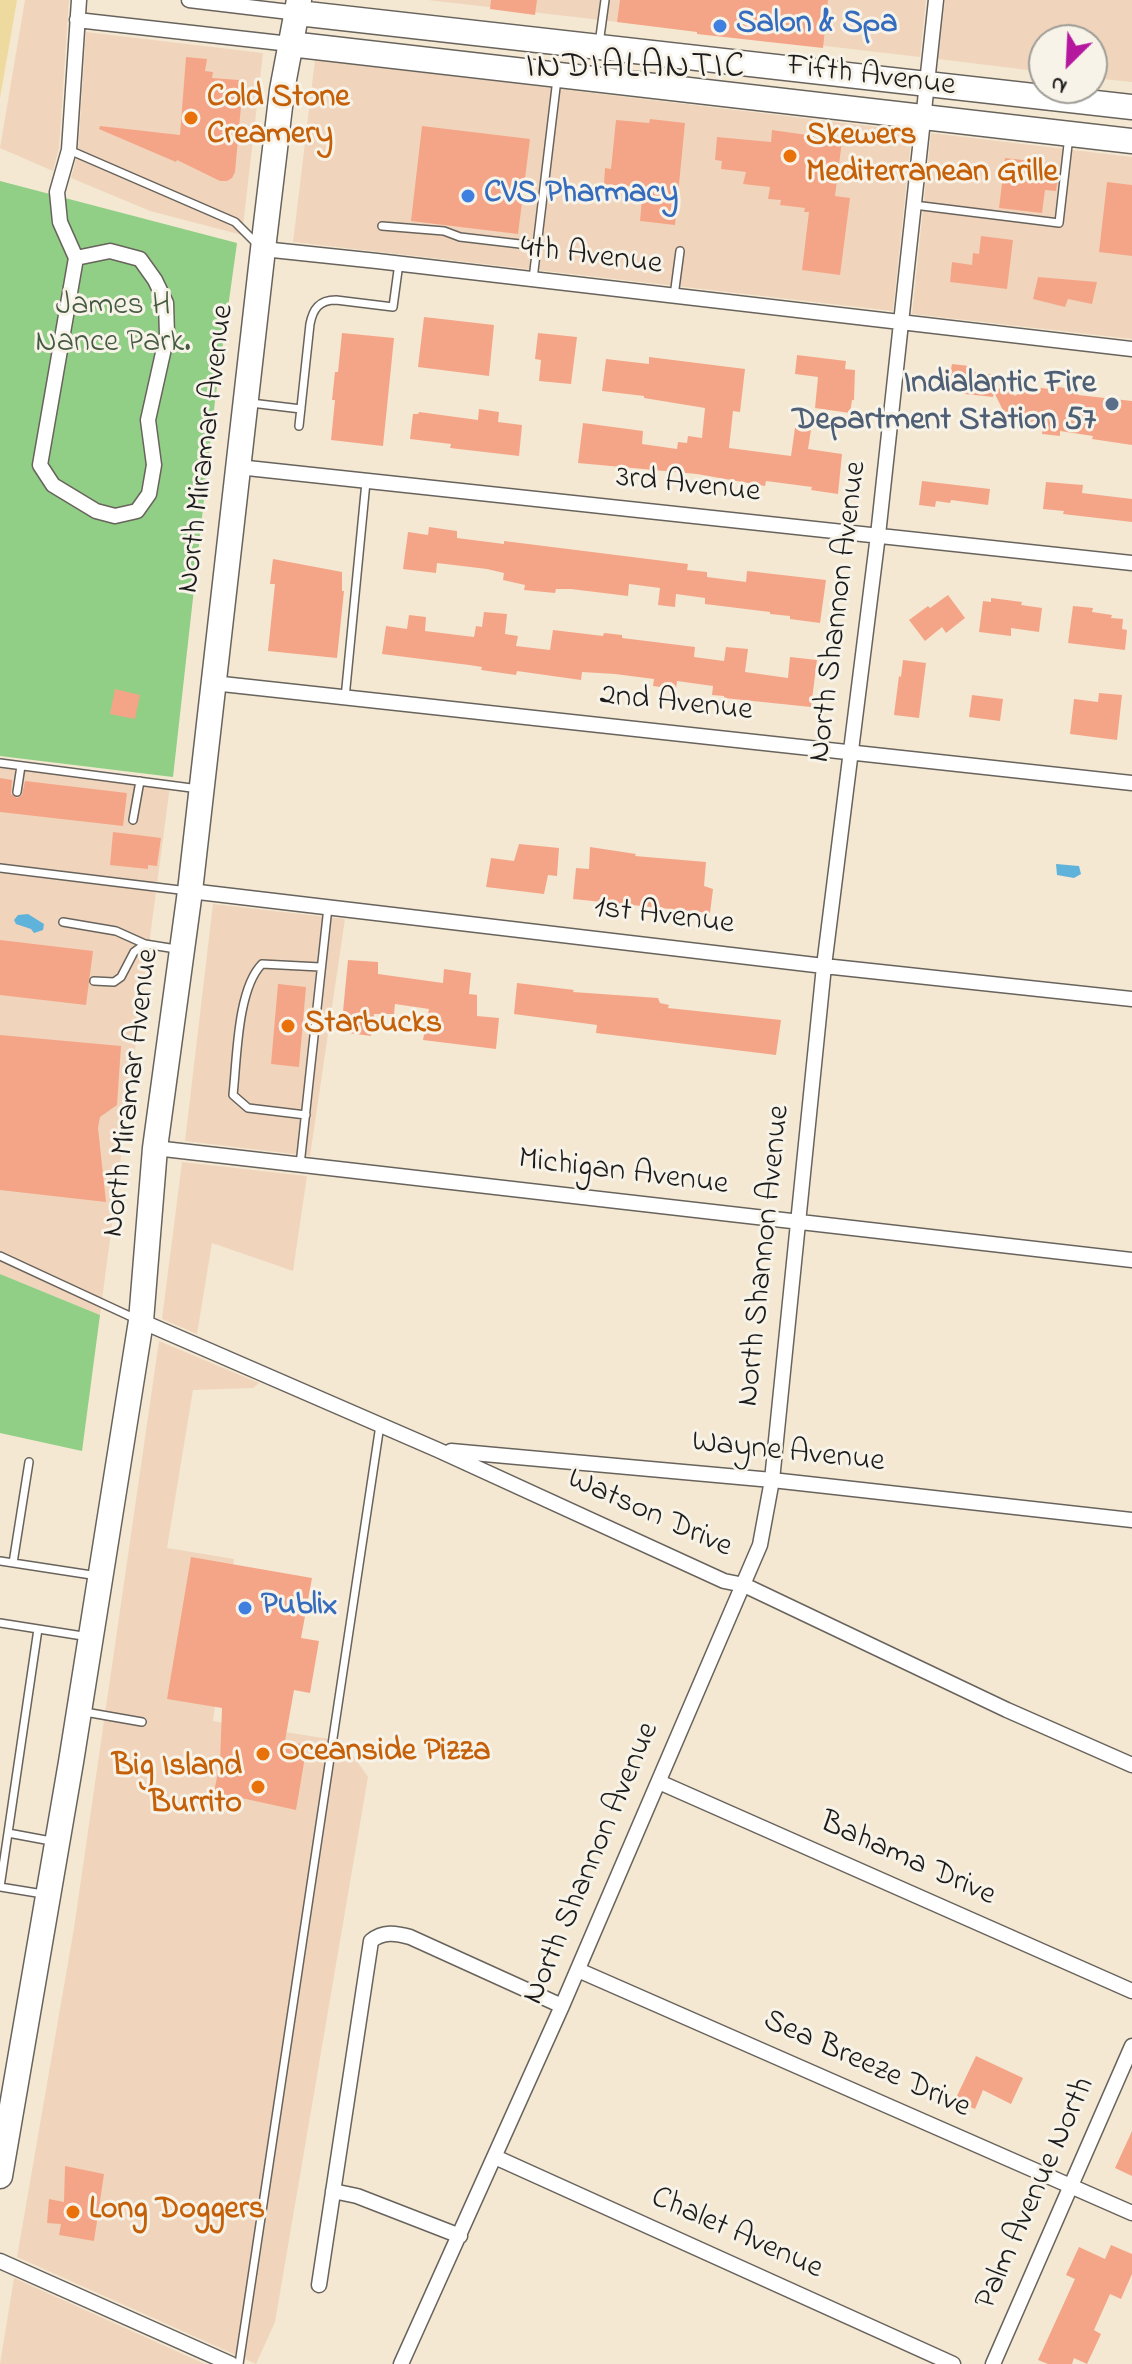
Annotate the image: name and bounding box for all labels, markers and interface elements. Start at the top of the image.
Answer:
place label: Salon & Spa [736,7,897,45]
marker: Salon & Spa [711,17,729,35]
north arrow [1028,24,1108,104]
district label: INDIALANTIC [526,48,746,92]
street label: Fifth Avenue [784,49,958,107]
text: N [1046,66,1072,102]
place label: Cold Stone Creamery [207,81,350,156]
marker: Cold Stone Creamery [182,109,200,127]
place label: Skewers Mediterranean Grille [806,119,1058,194]
marker: Skewers Mediterranean Grille [781,147,799,165]
place label: CVS Pharmacy [484,177,678,215]
marker: CVS Pharmacy [459,187,477,205]
street label: 4th Avenue [518,230,664,286]
park label: James H Nance Park. [35,289,191,364]
street label: North Miramar Avenue [171,303,245,595]
place label: Indialantic Fire Department Station 57 [792,367,1096,442]
marker: Indialantic Fire Department Station 57 [1103,395,1121,413]
street label: North Shannon Avenue [802,459,878,765]
street label: 3rd Avenue [614,460,762,514]
street label: 2nd Avenue [598,678,754,732]
street label: 1st Avenue [592,890,736,946]
street label: North Miramar Avenue [96,947,170,1239]
place label: Starbucks [304,1007,442,1045]
marker: Starbucks [279,1017,297,1035]
street label: North Shannon Avenue [731,1103,801,1409]
street label: Michigan Avenue [516,1142,730,1206]
street label: Wayne Avenue [690,1425,886,1483]
street label: Watson Drive [561,1462,737,1568]
place label: Publix [261,1589,337,1627]
marker: Publix [236,1599,254,1617]
street label: North Shannon Avenue [516,1717,670,2011]
place label: Oceanside Pizza [279,1735,490,1773]
marker: Oceanside Pizza [254,1745,272,1763]
place label: Big Island Burrito [112,1750,242,1825]
marker: Big Island Burrito [249,1778,267,1796]
street label: Bahama Drive [813,1805,1001,1917]
street label: Sea Breeze Drive [756,2003,976,2129]
street label: Palm Avenue North [969,2072,1105,2316]
street label: Chalet Avenue [644,2180,828,2290]
place label: Long Doggers [89,2193,265,2231]
marker: Long Doggers [64,2203,82,2221]

